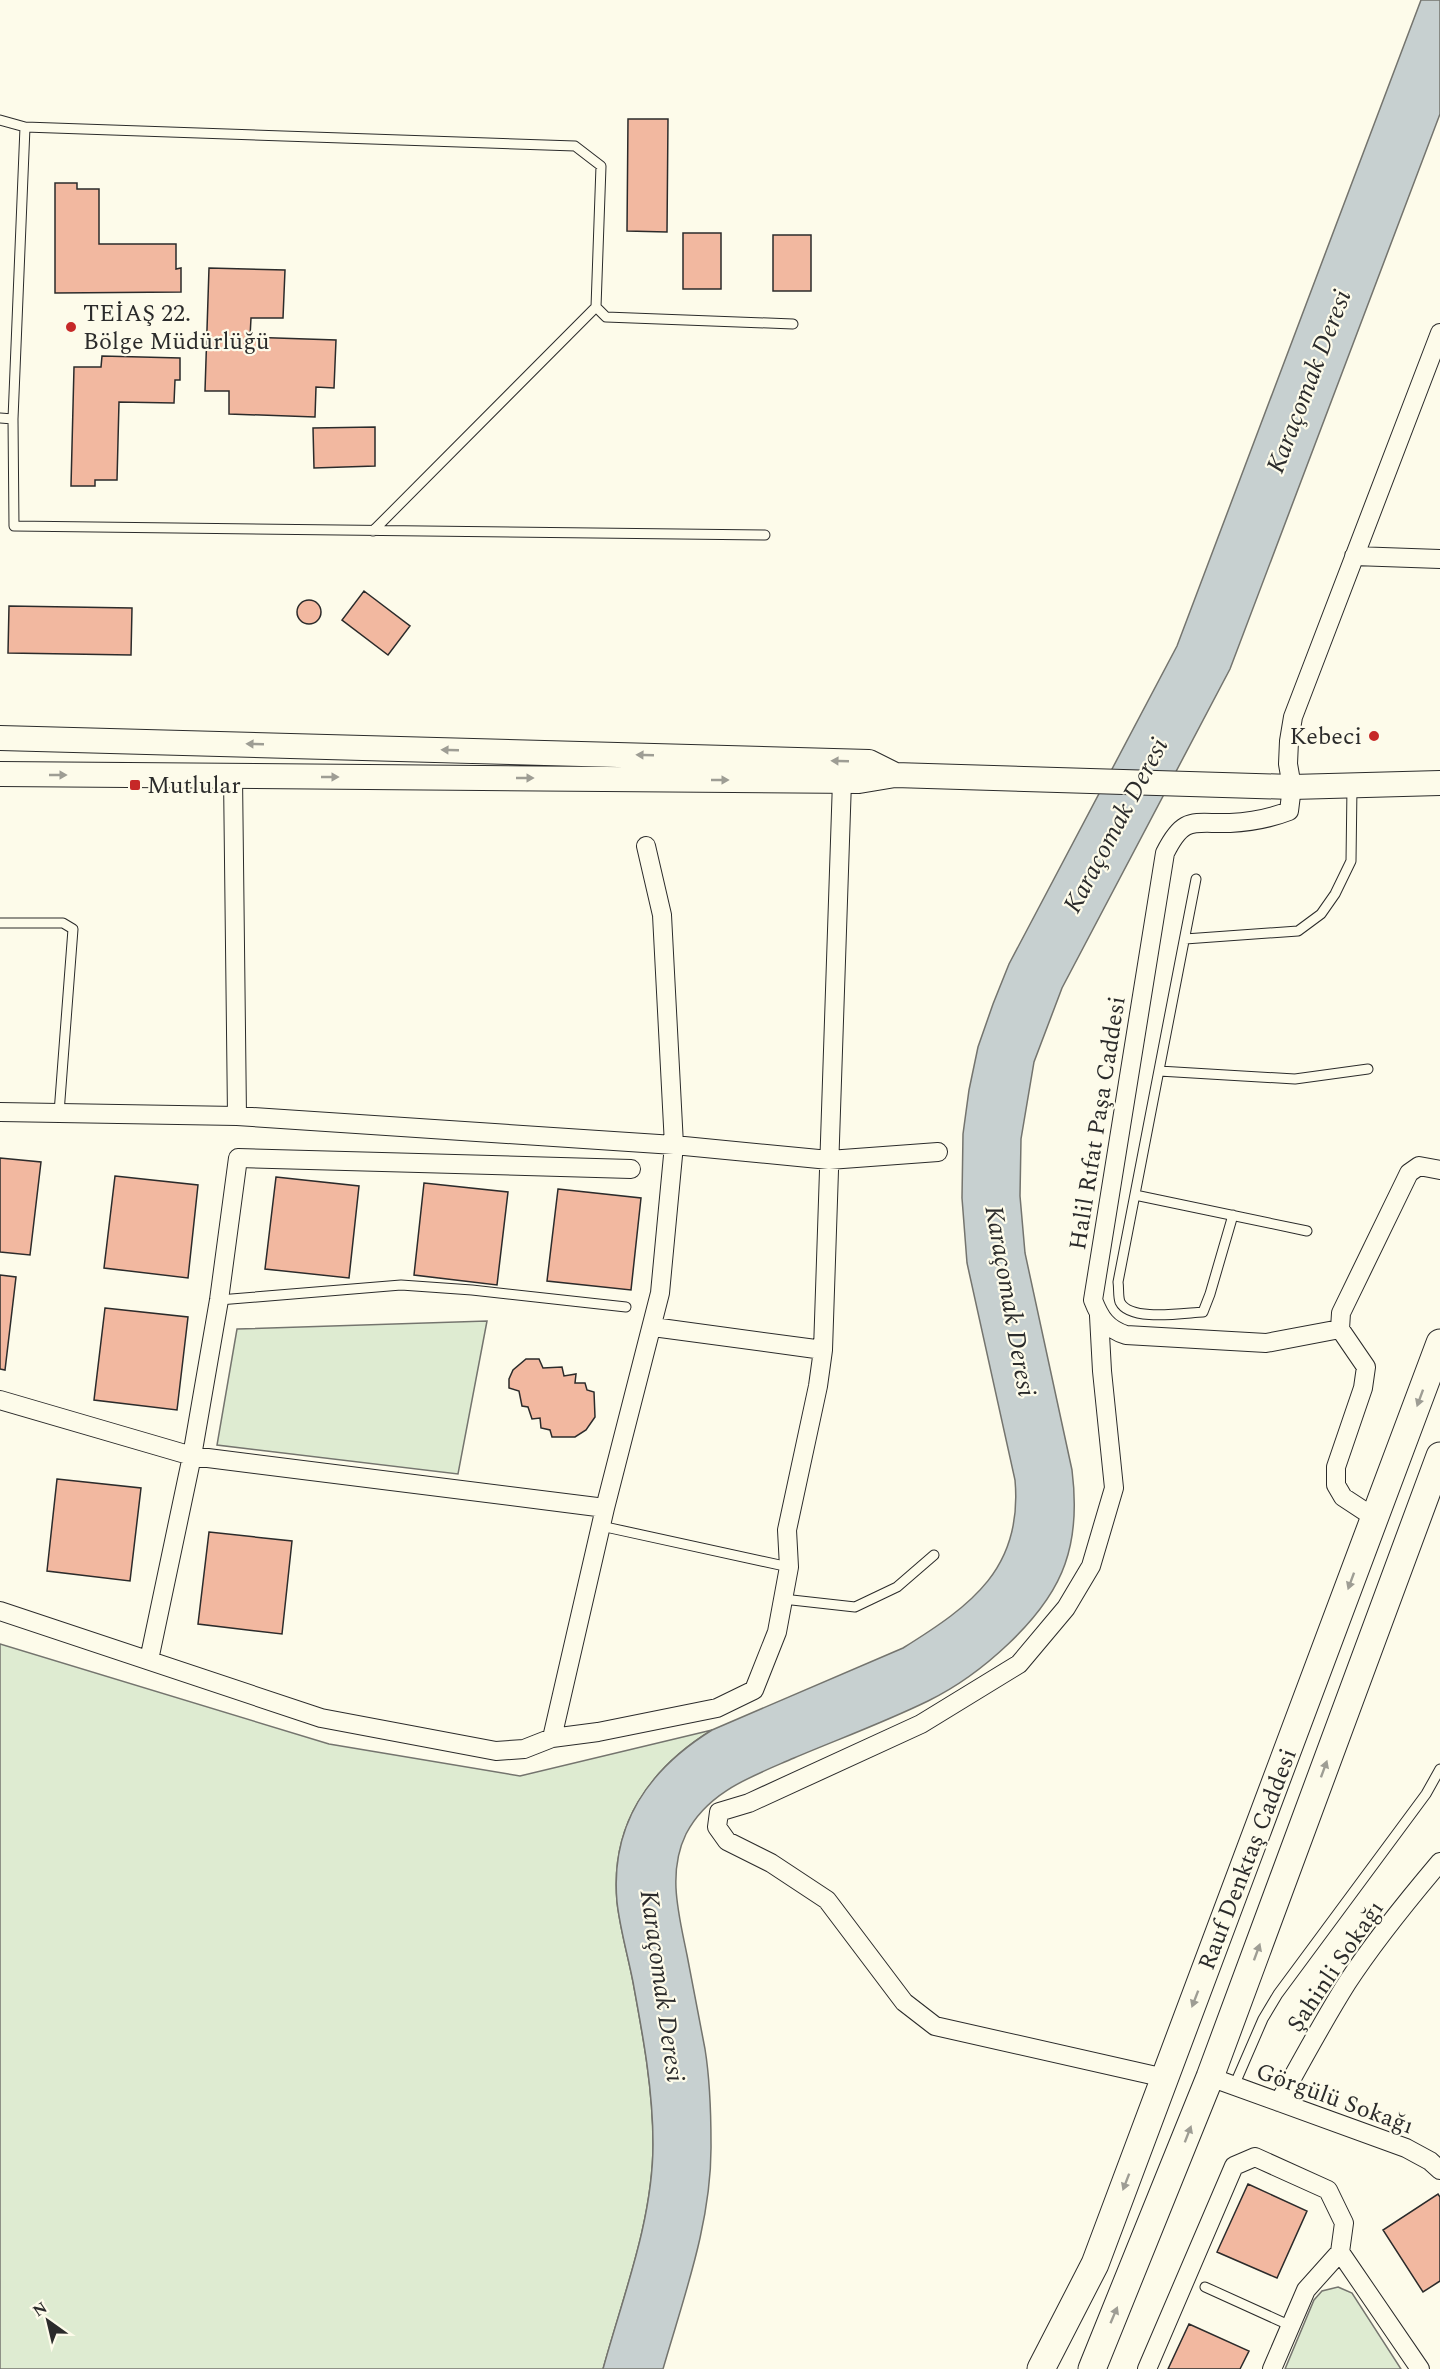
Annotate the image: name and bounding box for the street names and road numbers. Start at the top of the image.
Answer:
street label: Halil Rıfat Paşa Caddesi [1060,994,1136,1253]
street label: Rauf Denktaş Caddesi [1189,1743,1307,1975]
street label: Şahinli Sokağı [1278,1893,1393,2040]
street label: Görgülü Sokağı [1251,2054,1419,2144]

